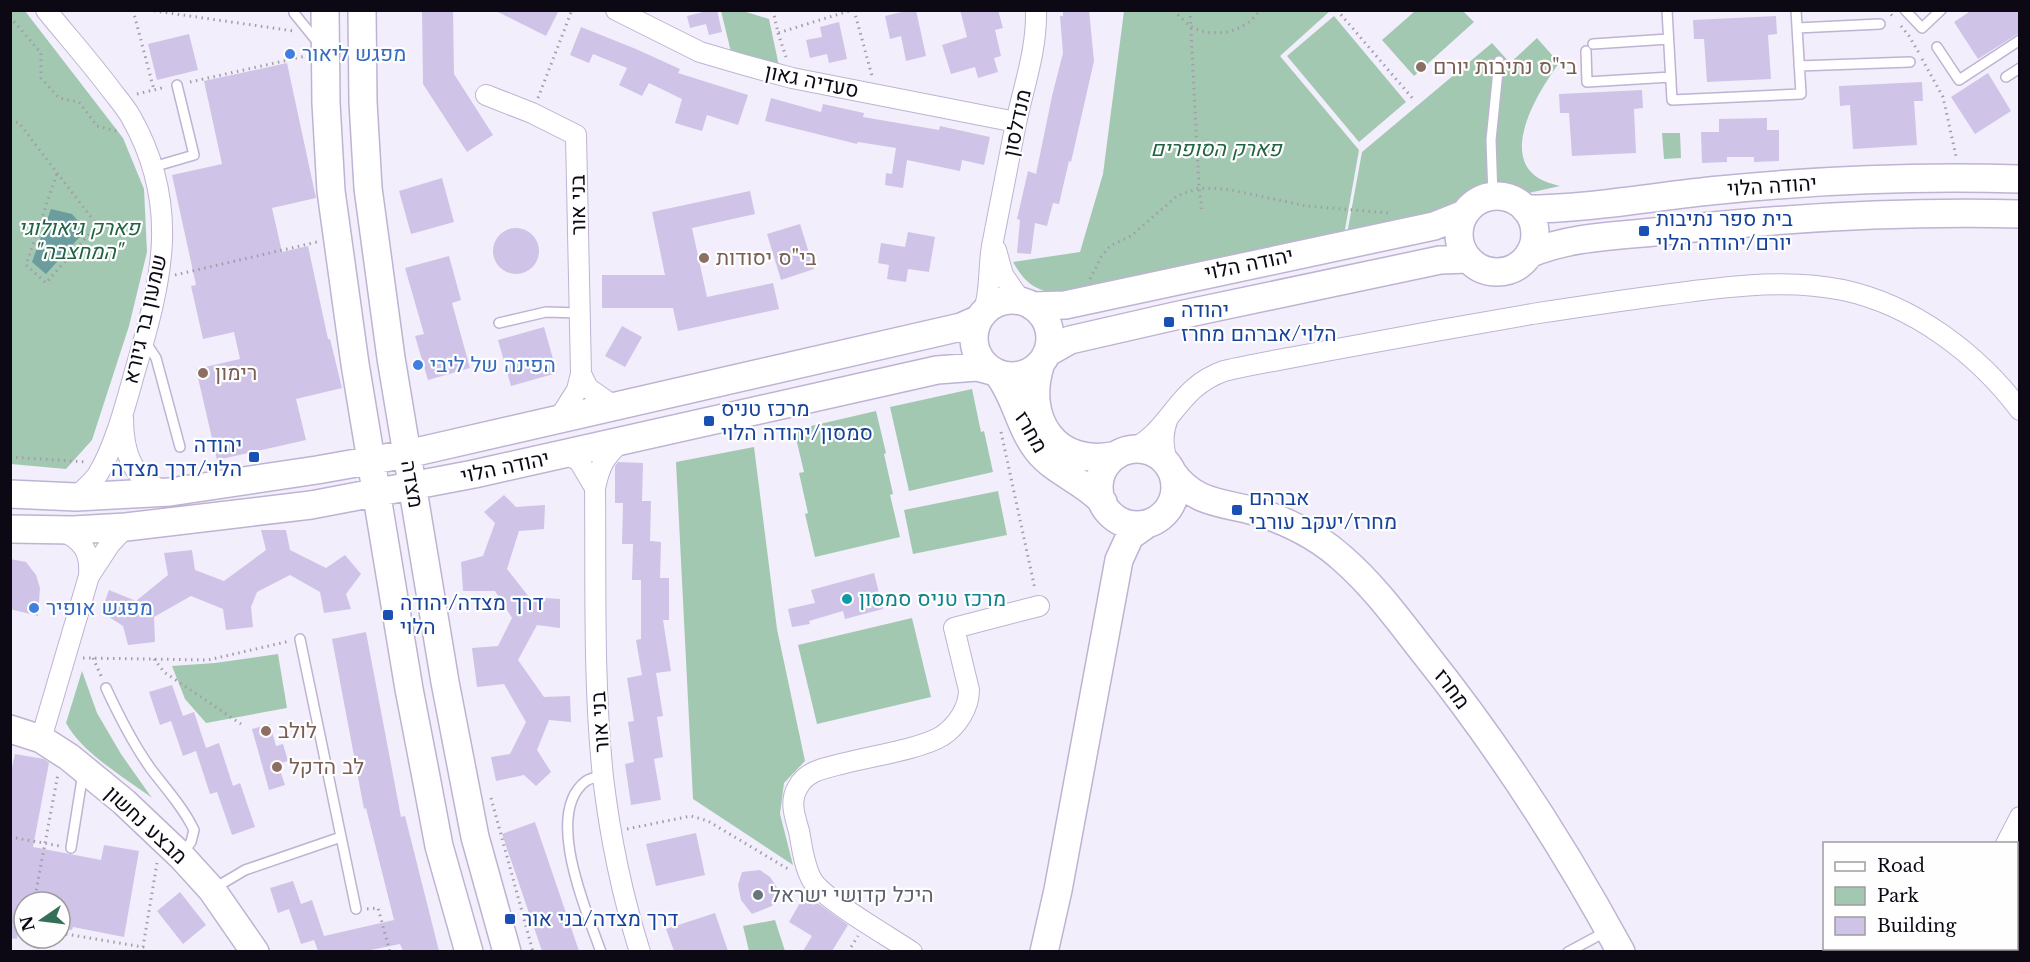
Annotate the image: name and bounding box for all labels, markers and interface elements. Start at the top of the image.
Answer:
place label: מפגש ליאור [302,41,406,67]
marker: מפגש ליאור [283,47,297,61]
place label: בי"ס נתיבות יורם [1433,54,1577,80]
street label: סעדיה גאון [763,58,861,104]
marker: בי"ס נתיבות יורם [1414,60,1428,74]
street label: מנדלסון [997,87,1037,159]
park label: פארק הסופרים [1151,136,1283,162]
street label: יהודה הלוי [1726,170,1818,202]
street label: בני אור [564,174,592,236]
place label: בית ספר נתיבות יורם/יהודה הלוי [1656,206,1793,256]
park label: פארק גיאולוגי "המחצבה" [18,215,141,265]
marker: בית ספר נתיבות יורם/יהודה הלוי [1637,224,1651,238]
street label: יהודה הלוי [1202,242,1296,286]
place label: בי"ס יסודות [716,245,817,271]
marker: בי"ס יסודות [697,251,711,265]
street label: שמעון בר גיורא [117,252,173,386]
place label: יהודה הלוי/אברהם מחרז [1181,297,1337,347]
marker: יהודה הלוי/אברהם מחרז [1162,315,1176,329]
place label: הפינה של ליבי [430,352,556,378]
marker: הפינה של ליבי [411,358,425,372]
place label: רימון [215,360,257,386]
marker: רימון [196,366,210,380]
place label: מרכז טניס סמסון/יהודה הלוי [721,396,873,446]
street label: מחרז [1009,407,1053,457]
marker: מרכז טניס סמסון/יהודה הלוי [702,414,716,428]
place label: יהודה הלוי/דרך מצדה [111,432,242,482]
street label: יהודה הלוי [458,445,552,489]
marker: יהודה הלוי/דרך מצדה [247,450,261,464]
street label: מצדה [395,458,429,510]
place label: אברהם מחרז/יעקב עורבי [1249,485,1397,535]
marker: אברהם מחרז/יעקב עורבי [1230,503,1244,517]
place label: מרכז טניס סמסון [859,586,1006,612]
place label: דרך מצדה/יהודה הלוי [400,590,544,640]
marker: מרכז טניס סמסון [840,592,854,606]
place label: מפגש אופיר [46,595,153,621]
marker: מפגש אופיר [27,601,41,615]
marker: דרך מצדה/יהודה הלוי [381,608,395,622]
street label: מחרז [1428,664,1476,714]
street label: בני אור [585,691,615,753]
place label: לולב [278,718,317,744]
marker: לולב [259,724,273,738]
place label: לב הדקל [289,754,364,780]
marker: לב הדקל [270,760,284,774]
street label: מבצע נחשון [99,780,193,870]
legend [1823,842,2018,950]
text: Road [1877,855,1925,877]
place label: היכל קדושי ישראל [770,882,934,908]
text: Park [1877,885,1919,907]
marker: היכל קדושי ישראל [751,888,765,902]
north arrow [12,890,72,950]
place label: דרך מצדה/בני אור [522,906,678,932]
marker: דרך מצדה/בני אור [503,912,517,926]
text: N [16,914,39,933]
text: Building [1877,915,1956,937]

